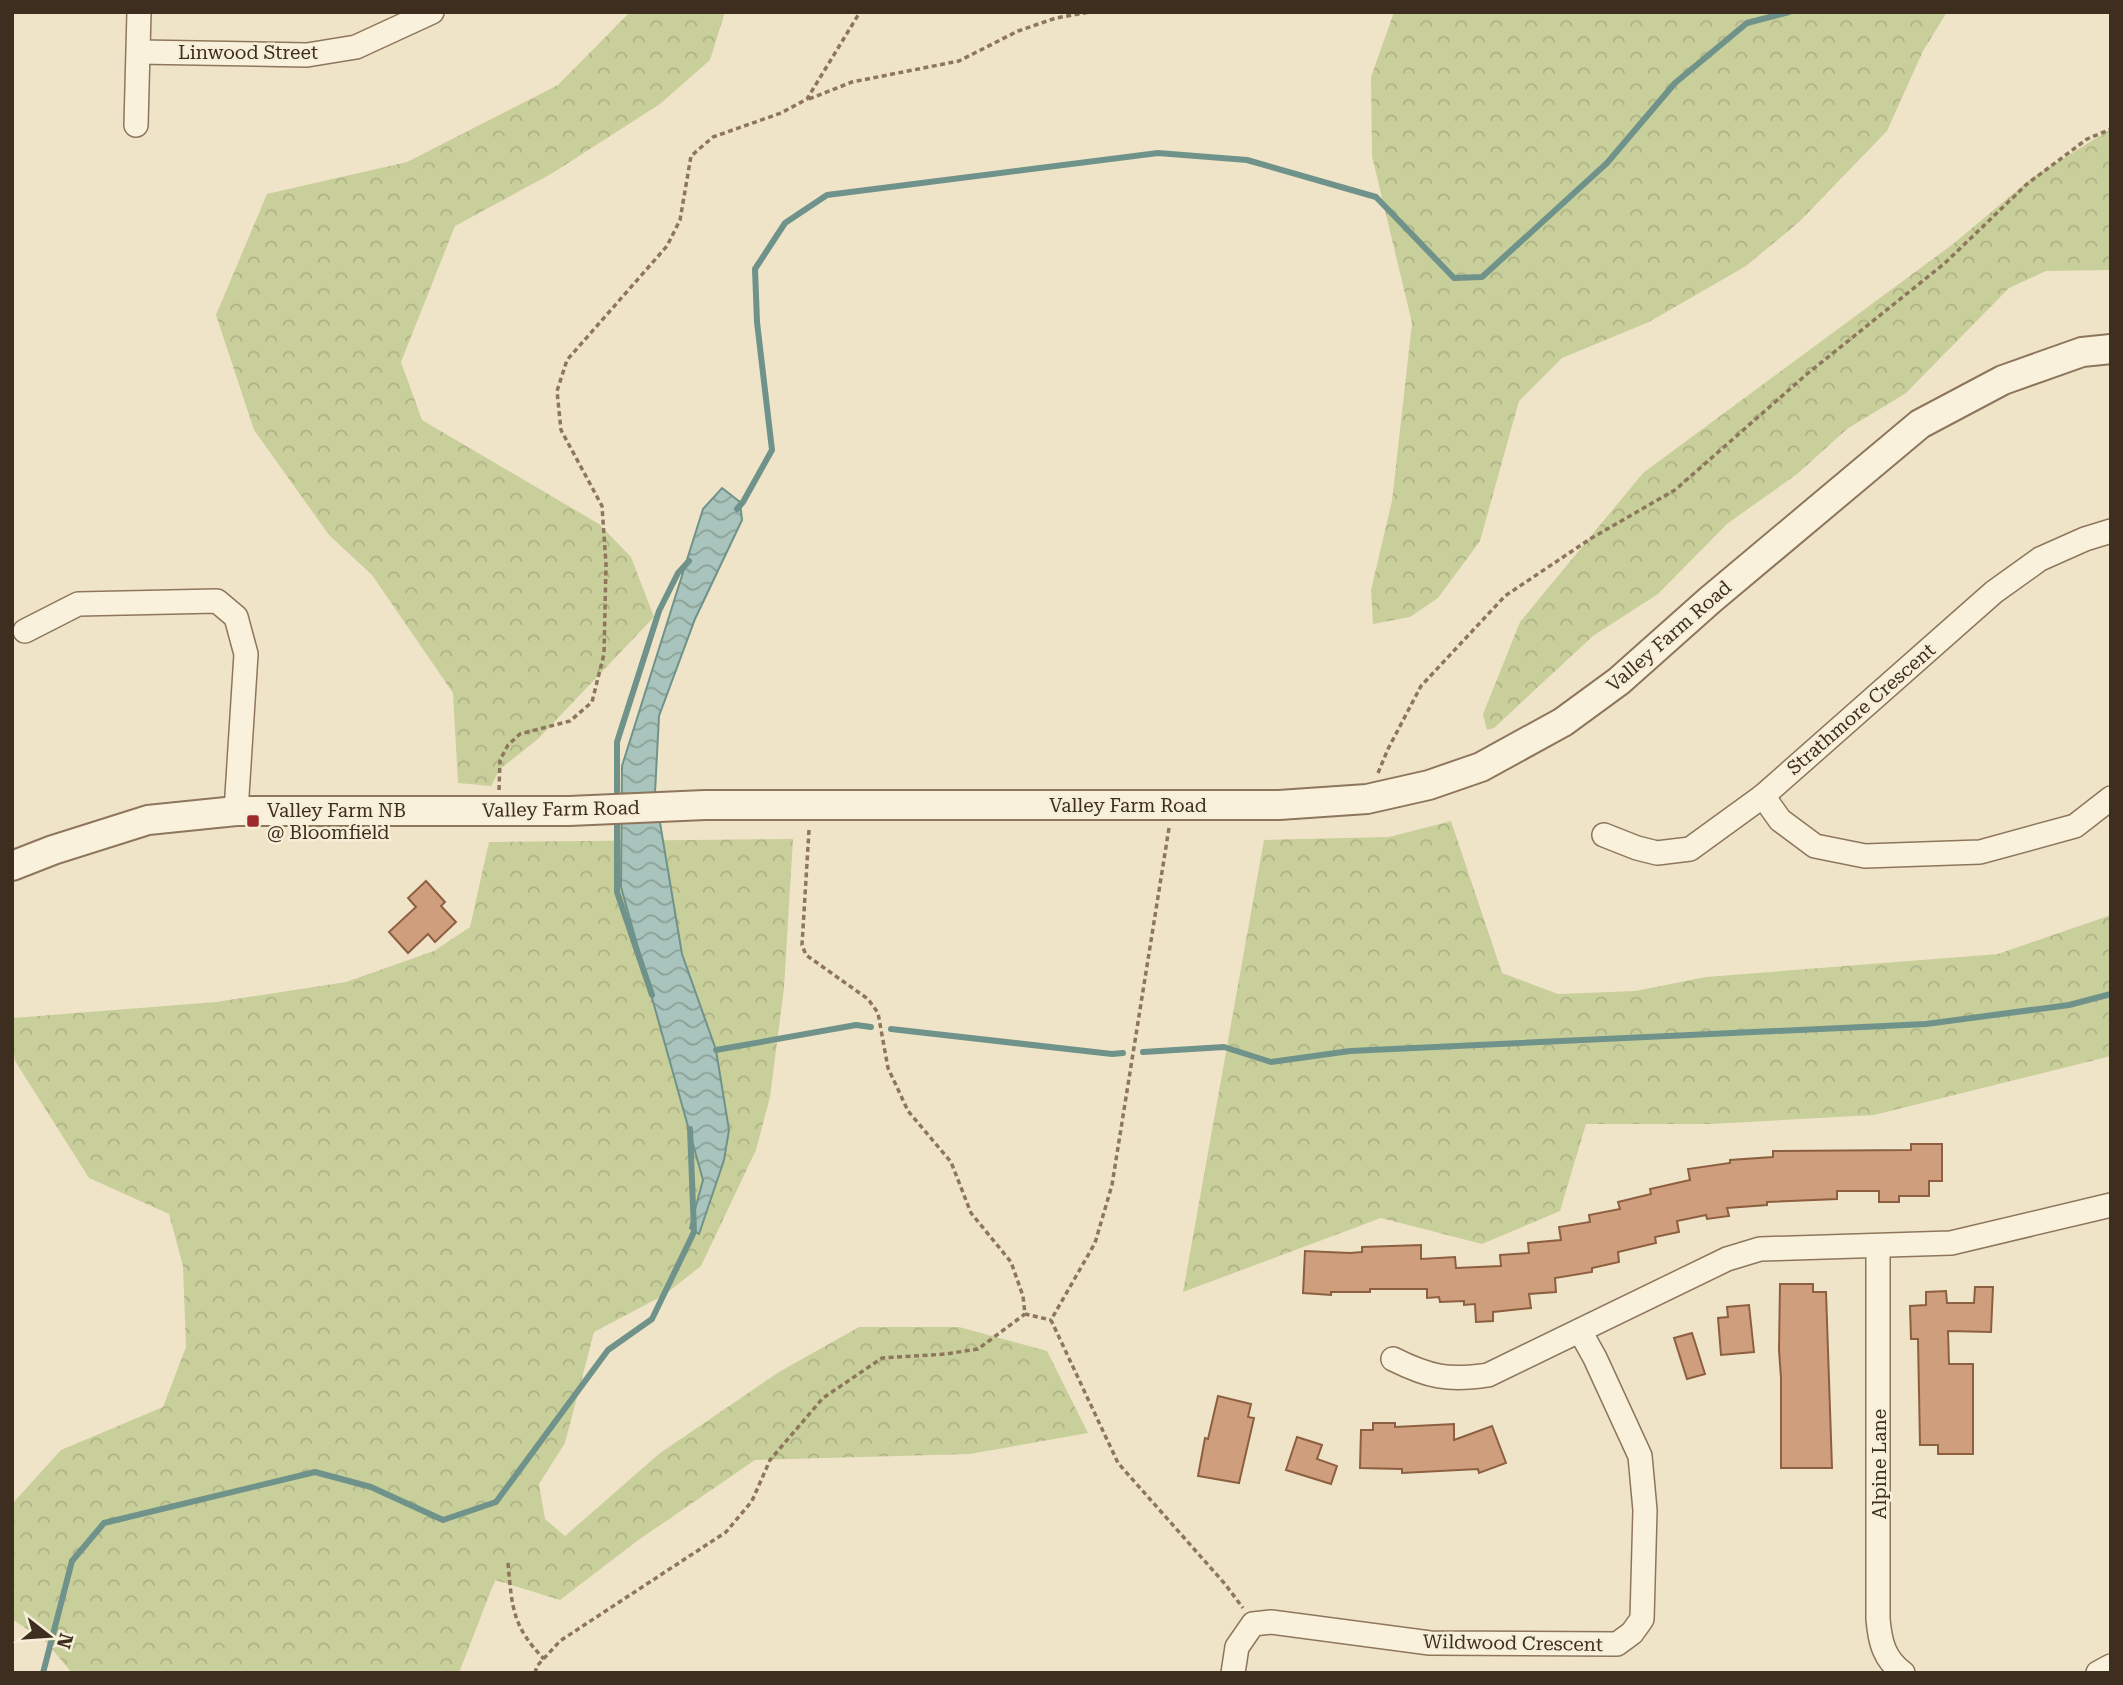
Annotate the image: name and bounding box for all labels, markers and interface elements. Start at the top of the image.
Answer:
street label: Linwood Street [178,41,318,64]
street label: Valley Farm Road [1602,576,1736,696]
street label: Strathmore Crescent [1782,638,1940,780]
street label: Valley Farm Road [1049,794,1207,817]
street label: Valley Farm Road [482,796,640,822]
place label: Valley Farm NB @ Bloomfield [267,799,406,844]
marker: Valley Farm NB @ Bloomfield [245,813,261,829]
street label: Alpine Lane [1868,1409,1891,1519]
north arrow [14,1601,84,1671]
text: N [52,1630,78,1652]
street label: Wildwood Crescent [1423,1630,1603,1656]

